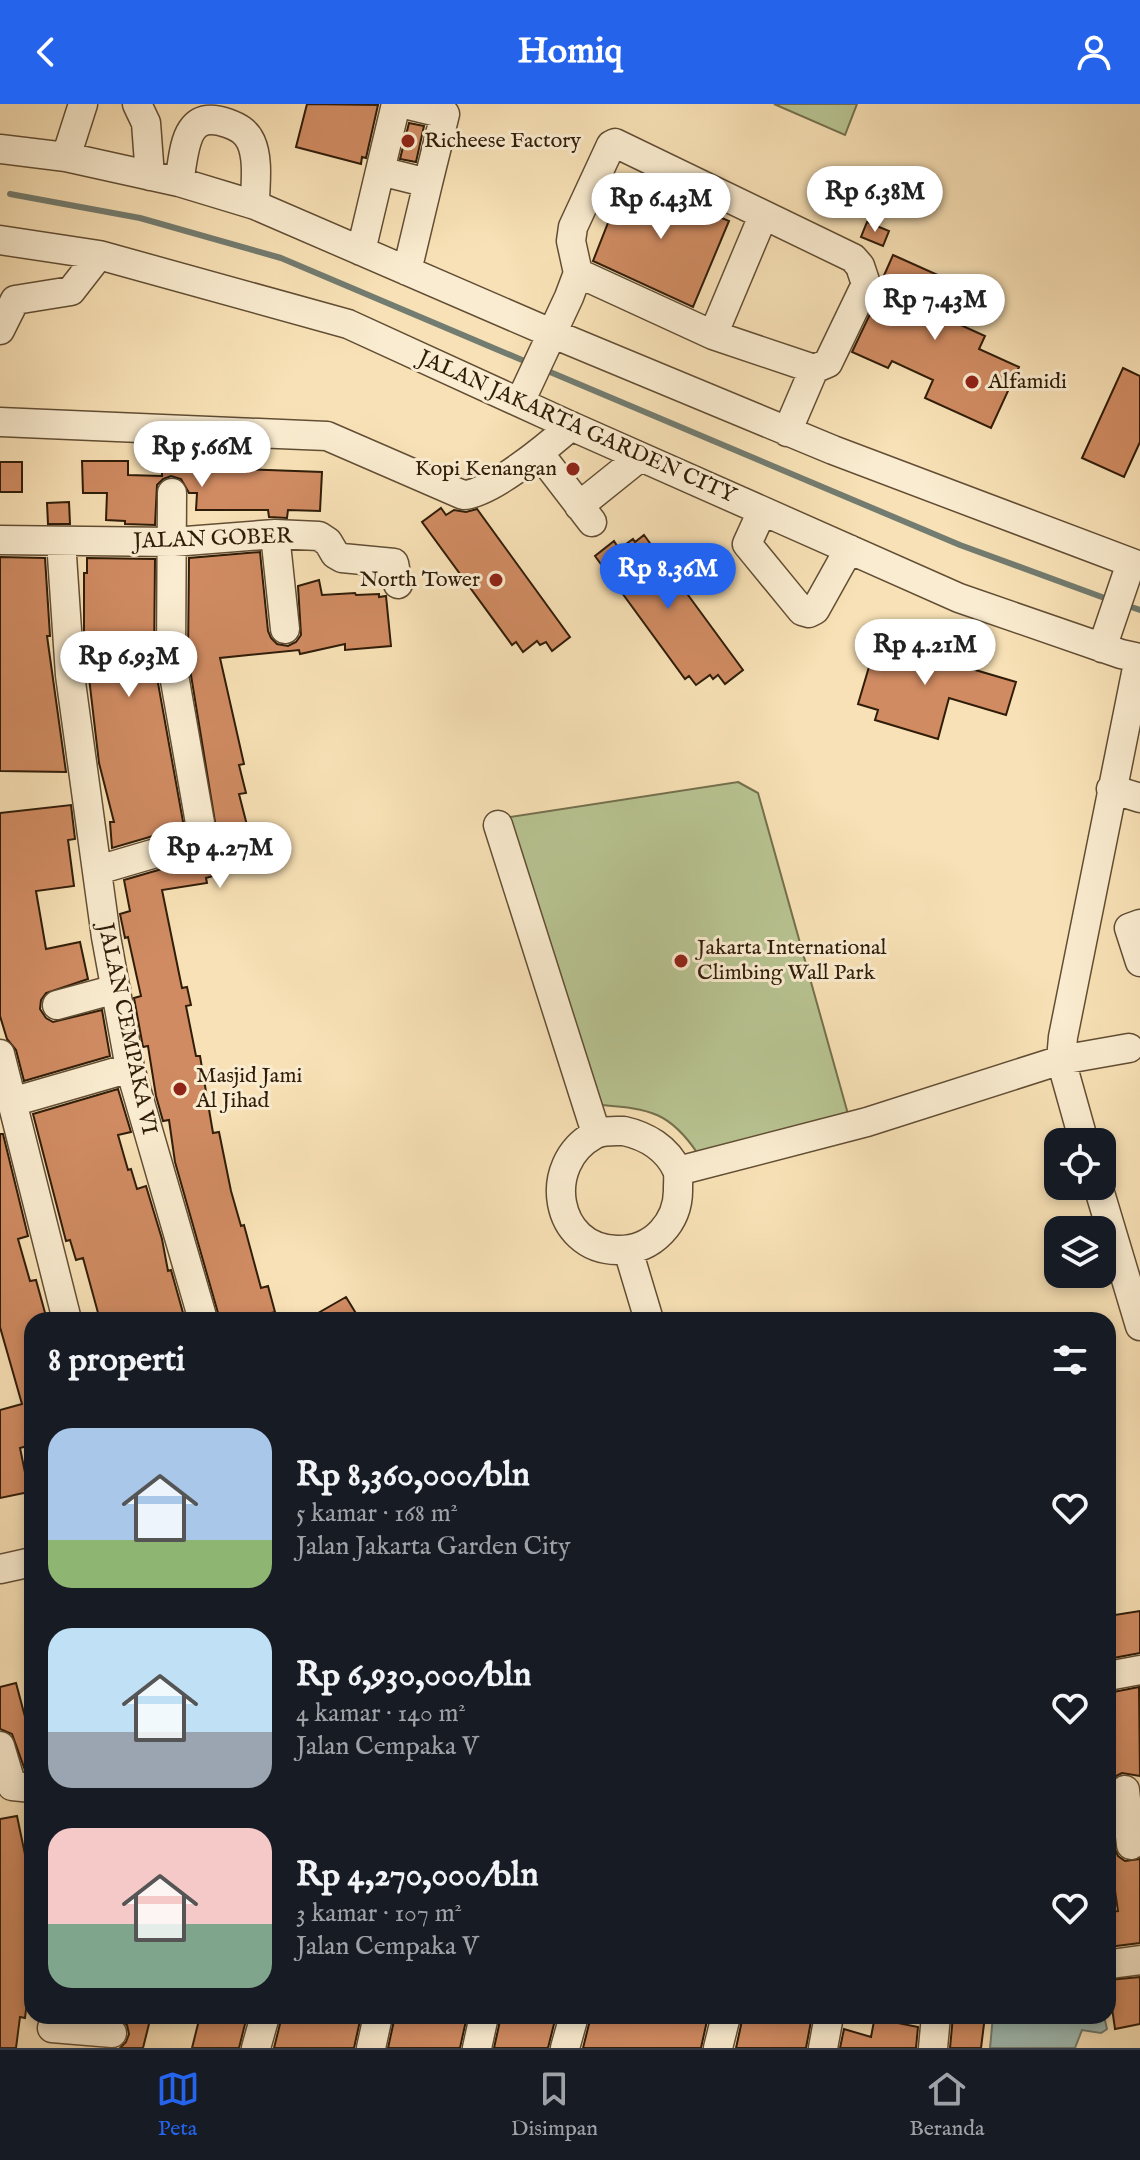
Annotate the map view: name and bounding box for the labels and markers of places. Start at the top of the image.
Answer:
place label: Richeese Factory [424,127,581,155]
marker: Richeese Factory [399,132,417,150]
pin: Rp 6.38M [792,166,958,234]
pin: Rp 6.43M [578,173,744,241]
pin: Rp 7.43M [852,274,1018,342]
place label: Alfamidi [987,368,1067,396]
marker: Alfamidi [963,373,981,391]
pin: Rp 5.66M [119,421,285,489]
place label: Kopi Kenangan [415,455,557,483]
marker: Kopi Kenangan [564,460,582,478]
pin: Rp 8.36M [585,543,751,611]
place label: North Tower [359,566,480,594]
marker: North Tower [487,571,505,589]
pin: Rp 4.21M [842,619,1008,687]
pin: Rp 6.93M [46,631,212,699]
pin: Rp 4.27M [137,822,303,890]
place label: Jakarta International Climbing Wall Park [694,934,887,987]
marker: Jakarta International Climbing Wall Park [672,952,690,970]
place label: Masjid Jami Al Jihad [195,1062,302,1115]
marker: Masjid Jami Al Jihad [171,1080,189,1098]

